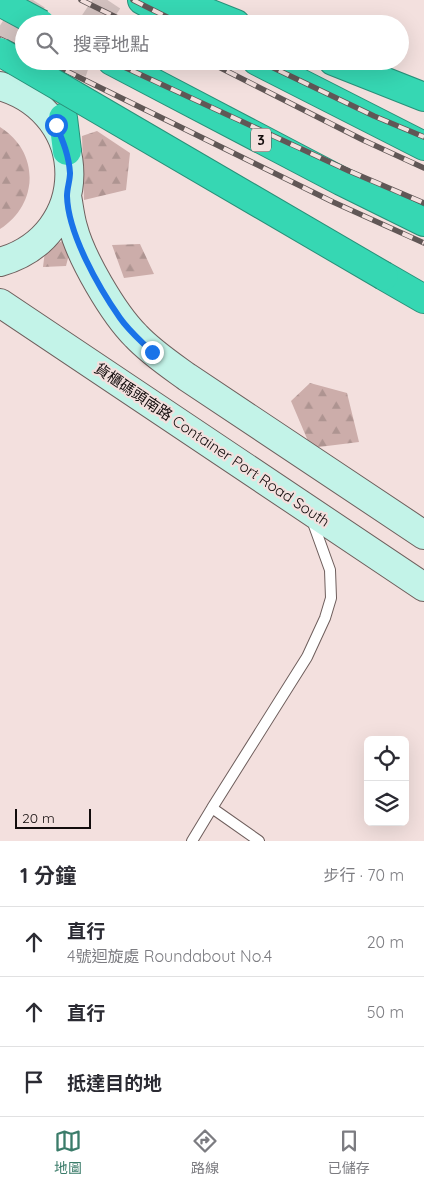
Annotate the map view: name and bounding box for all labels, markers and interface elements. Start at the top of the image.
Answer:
search box [15,15,409,70]
icon: search [33,29,61,57]
text: 搜尋地點 [73,32,149,56]
route start [45,114,68,137]
road number: 3 [251,128,271,152]
route end [141,341,164,364]
street label: 貨櫃碼頭南路 Container Port Road South [91,358,334,531]
map controls [364,736,409,826]
button: locate [364,736,409,781]
button: layers [364,781,409,826]
scale bar [15,806,91,829]
text: 20 m [22,809,55,827]
text: 1 分鐘 [20,862,76,888]
text: 步行 · 70 m [323,865,404,885]
text: 直行 [67,919,105,943]
icon: ahead [20,928,48,956]
text: 20 m [367,932,404,952]
text: 4號迴旋處 Roundabout No.4 [67,946,272,966]
icon: ahead [20,998,48,1026]
text: 直行 [67,1001,105,1025]
text: 50 m [367,1002,404,1022]
icon: arrive [20,1068,48,1096]
text: 抵達目的地 [67,1071,162,1095]
tab: 地圖 [54,1127,82,1177]
tab: 路線 [191,1127,219,1177]
tab: 已儲存 [328,1127,370,1177]

